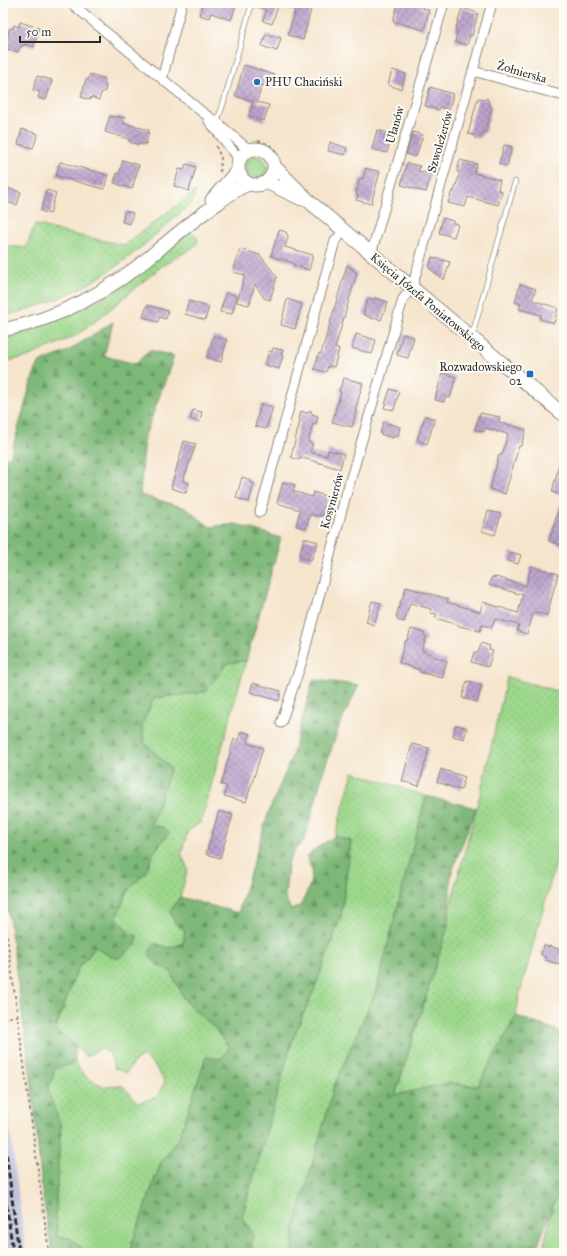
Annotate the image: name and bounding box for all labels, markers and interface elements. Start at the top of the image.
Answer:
scale bar [20,18,100,44]
text: 50 m [26,25,51,39]
street label: Żołnierska [495,57,550,86]
place label: PHU Chaciński [265,75,343,89]
marker: PHU Chaciński [252,77,262,87]
street label: Ułanów [383,105,407,145]
street label: Szwoleżerów [425,109,456,174]
street label: Księcia Józefa Poniatowskiego [367,250,488,355]
place label: Rozwadowskiego 02 [439,360,522,388]
marker: Rozwadowskiego 02 [525,369,535,379]
street label: Kosynierów [317,471,347,531]

